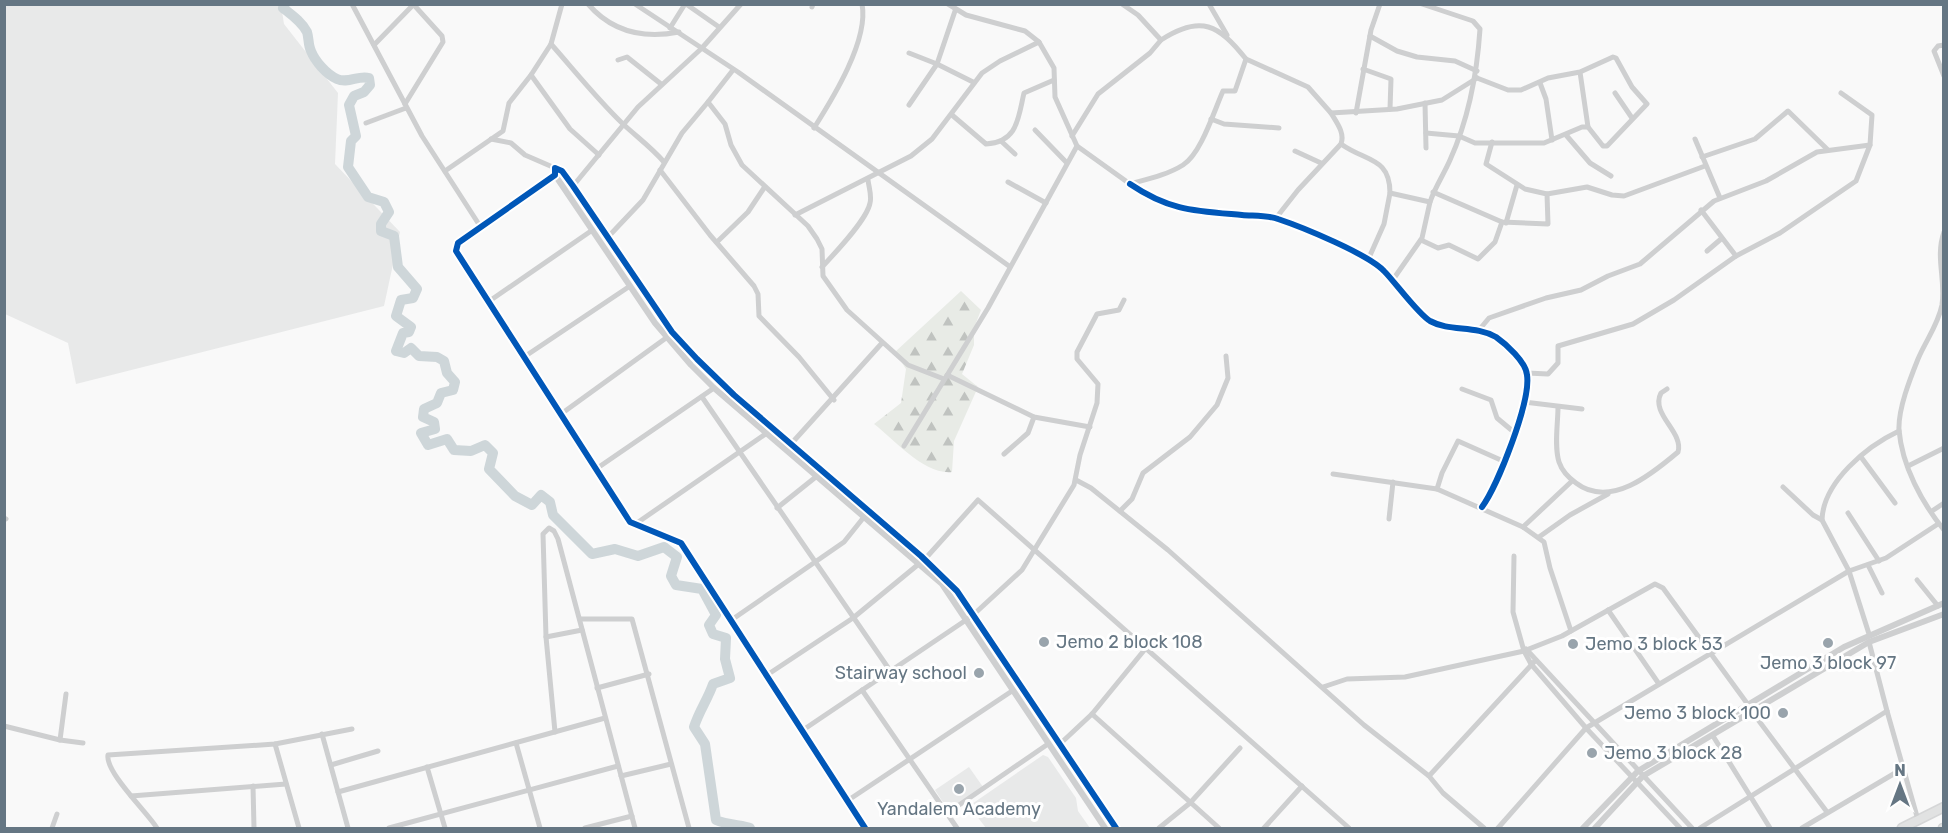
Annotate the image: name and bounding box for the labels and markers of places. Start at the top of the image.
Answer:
place label: Jemo 2 block 108 [1056,631,1203,653]
place label: Jemo 3 block 53 [1585,633,1723,655]
marker: Jemo 2 block 108 [1037,635,1051,649]
marker: Jemo 3 block 97 [1821,636,1835,650]
marker: Jemo 3 block 53 [1566,637,1580,651]
place label: Jemo 3 block 97 [1760,652,1896,674]
place label: Stairway school [835,662,967,684]
marker: Stairway school [972,666,986,680]
place label: Jemo 3 block 100 [1624,702,1771,724]
marker: Jemo 3 block 100 [1776,706,1790,720]
place label: Jemo 3 block 28 [1604,742,1742,764]
marker: Jemo 3 block 28 [1585,746,1599,760]
marker: Yandalem Academy [952,782,966,796]
place label: Yandalem Academy [877,798,1041,820]

